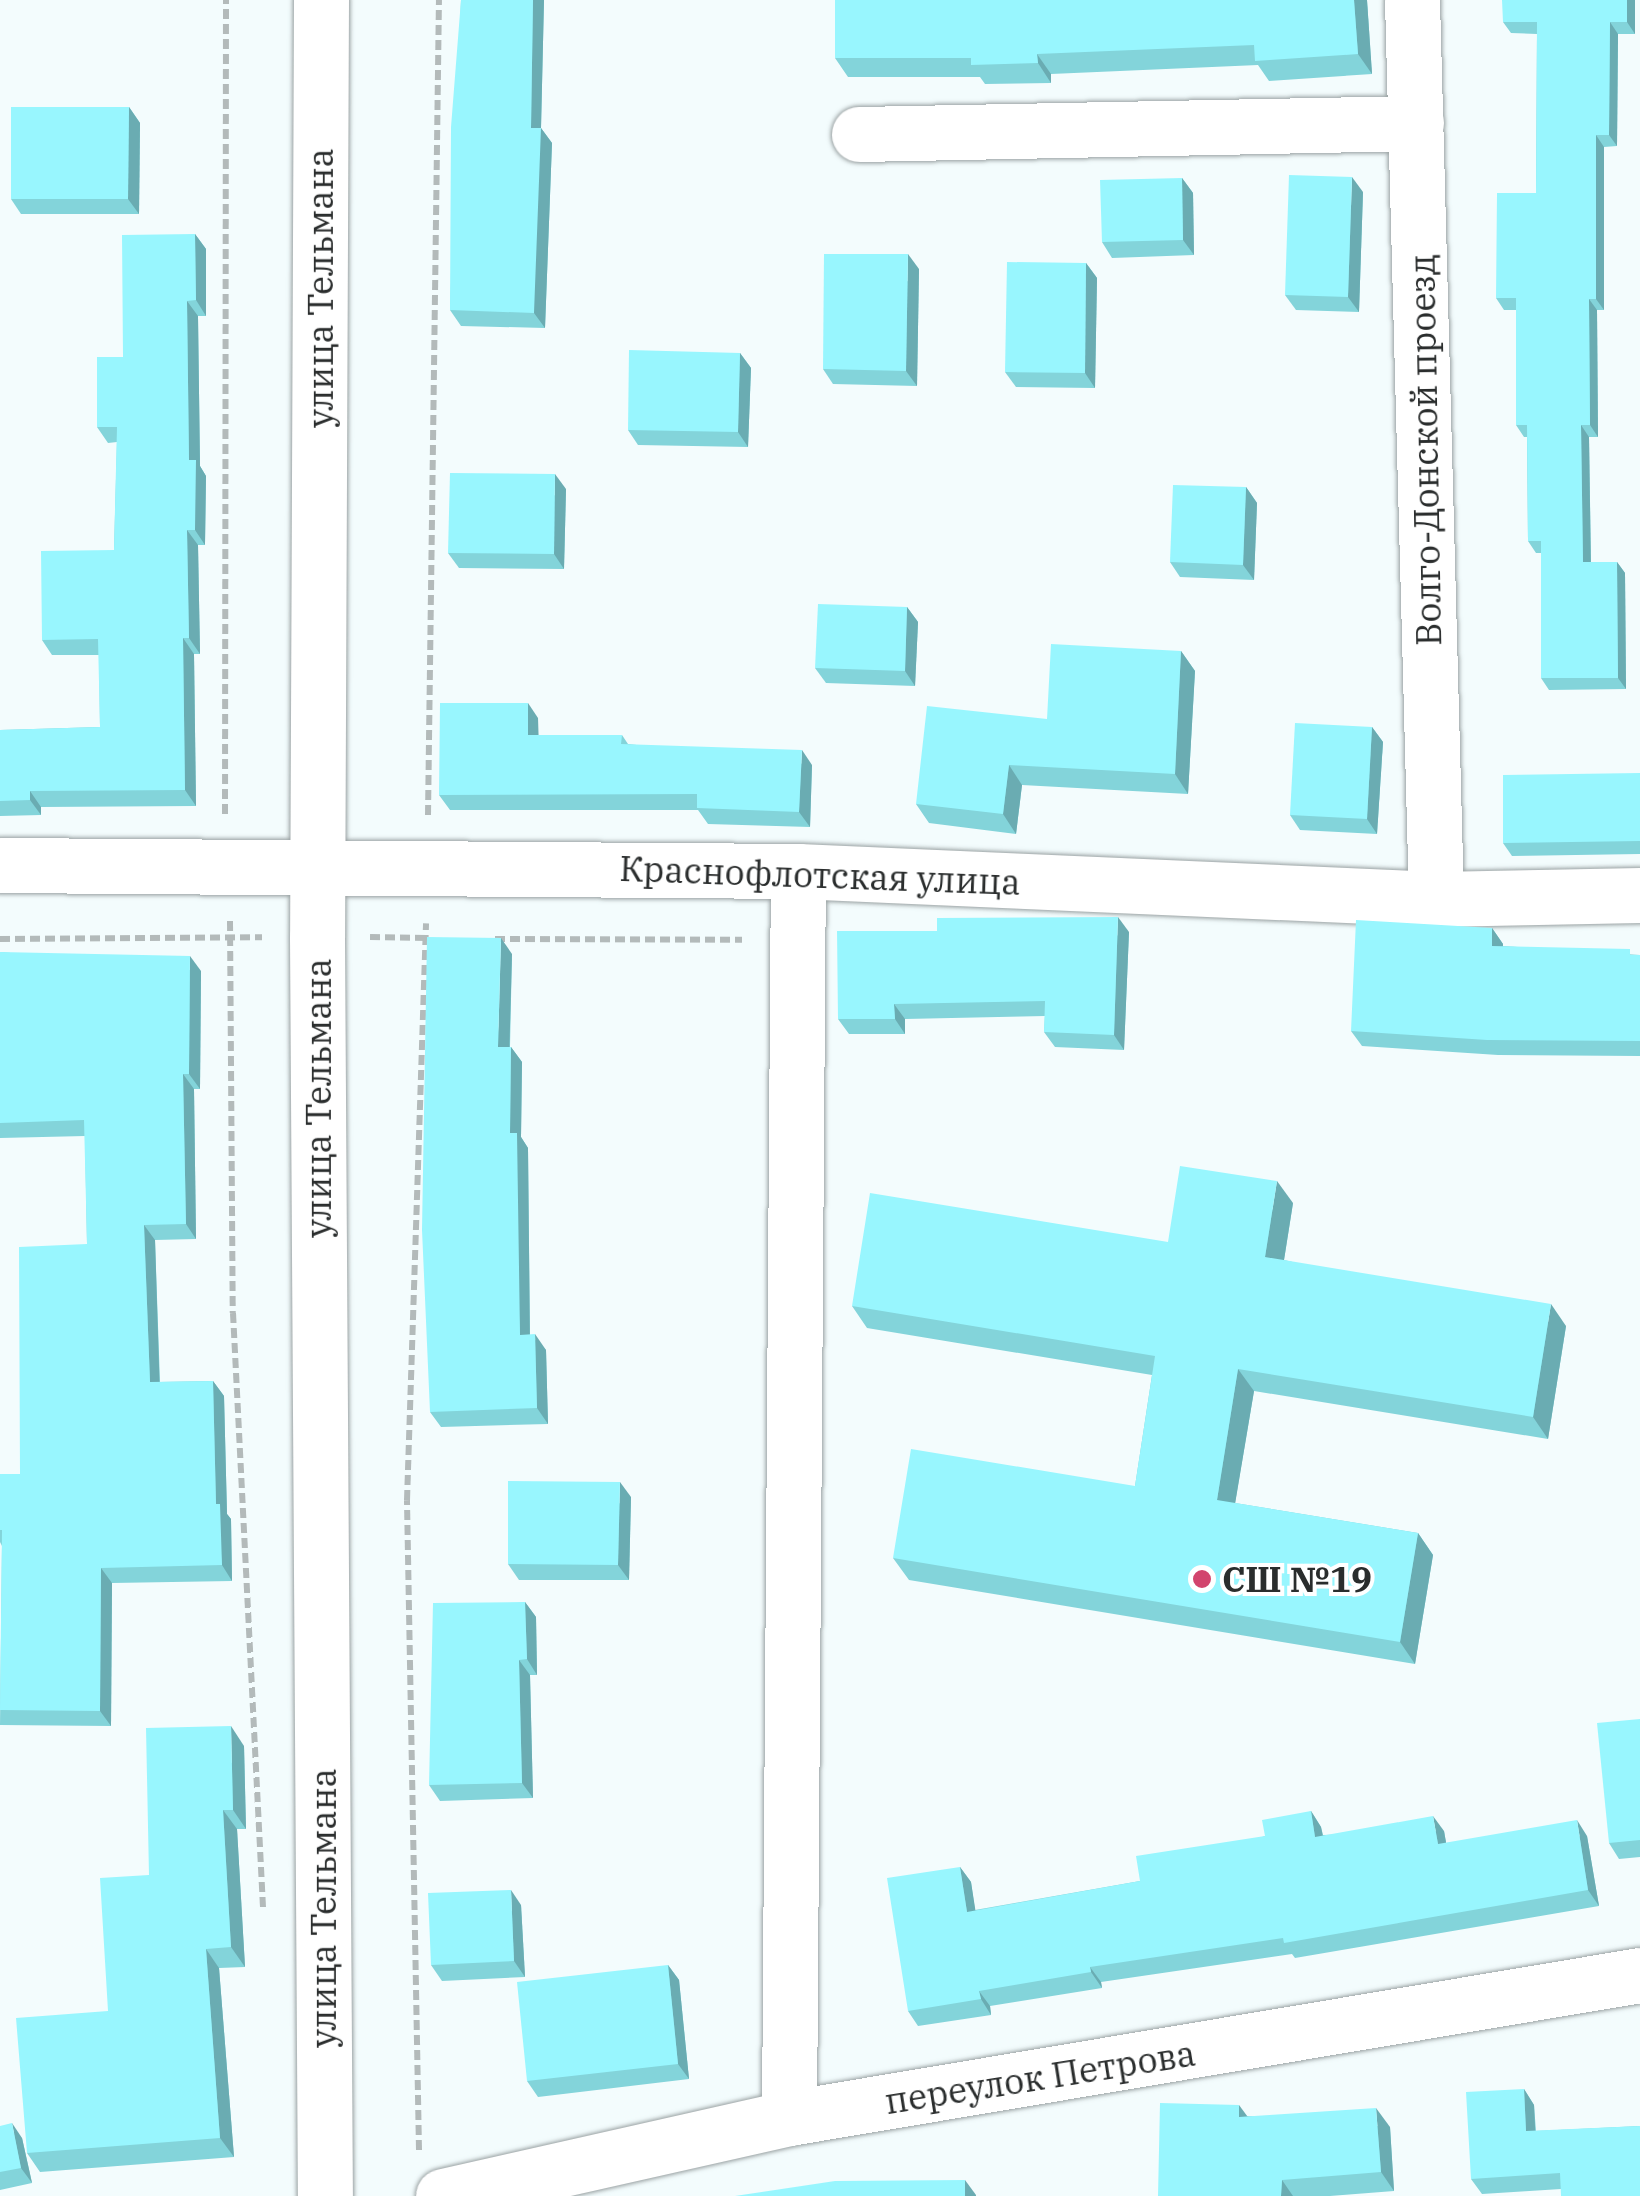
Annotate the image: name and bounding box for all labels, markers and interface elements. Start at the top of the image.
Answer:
street label: улица Тельмана [299,148,341,428]
street label: Волго-Донской проезд [1401,254,1449,646]
street label: Краснофлотская улица [619,847,1021,903]
street label: улица Тельмана [297,958,339,1238]
place label: СШ №19 [1222,1558,1372,1600]
marker: СШ №19 [1191,1568,1213,1590]
street label: улица Тельмана [302,1768,344,2048]
street label: переулок Петрова [882,2032,1198,2122]

